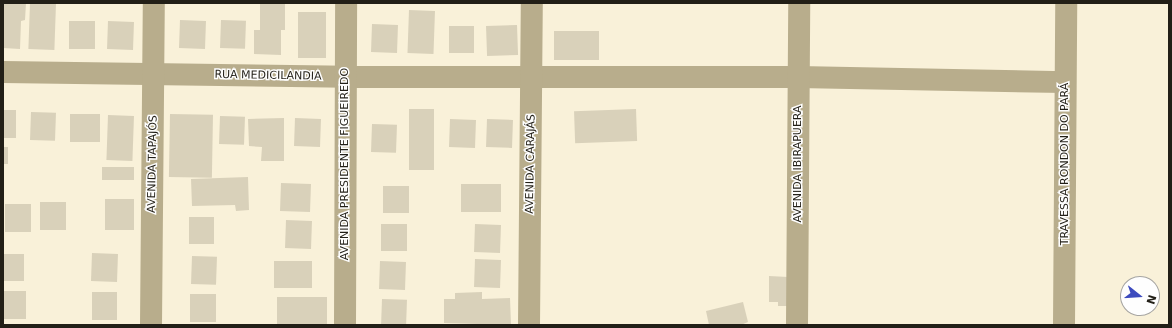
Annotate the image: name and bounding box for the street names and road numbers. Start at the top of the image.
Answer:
street label: RUA MEDICILANDIA [214,68,322,84]
street label: AVENIDA PRESIDENTE FIGUEIREDO [338,68,352,260]
street label: TRAVESSA RONDON DO PARÁ [1058,83,1072,245]
street label: AVENIDA IBIRAPUERA [791,105,805,223]
street label: AVENIDA CARAJÁS [524,114,538,214]
street label: AVENIDA TAPAJÓS [146,115,160,213]

